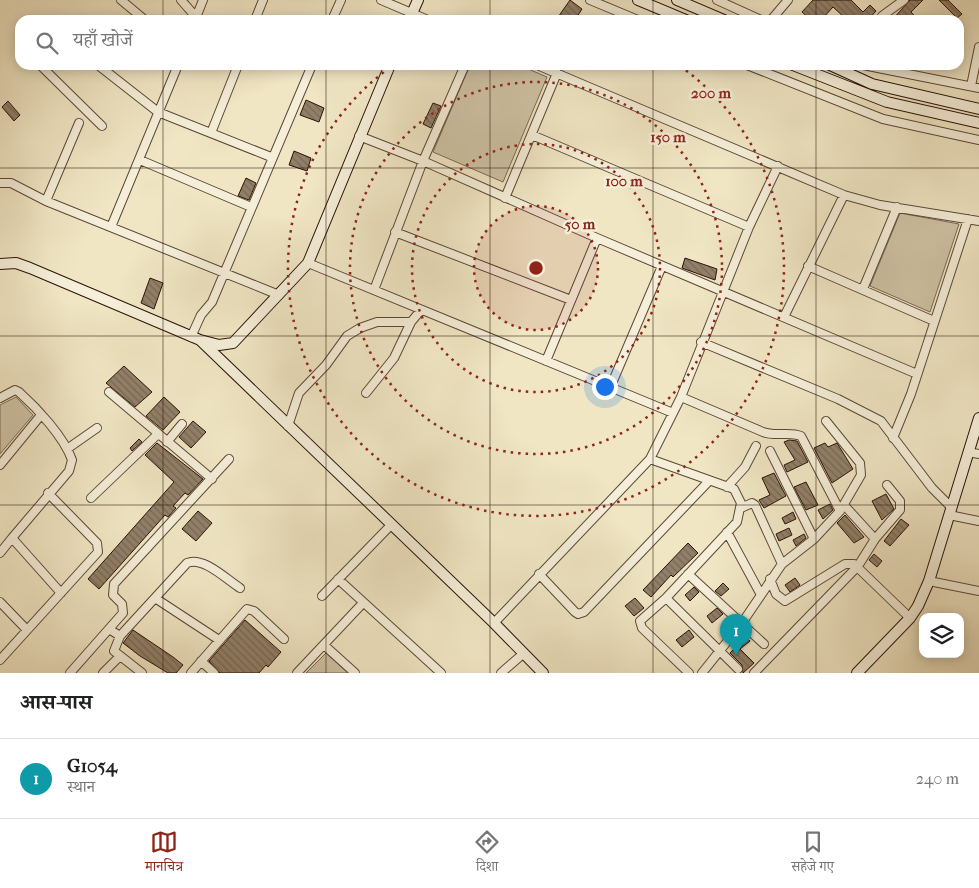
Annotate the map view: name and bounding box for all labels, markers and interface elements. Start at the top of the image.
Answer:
search box [15,15,964,70]
icon: search [33,29,61,57]
text: यहाँ खोजें [73,29,133,51]
text: 200 m [691,84,731,102]
text: 150 m [650,128,686,146]
text: 100 m [605,172,643,190]
text: 50 m [565,215,596,233]
centre of rings [527,259,545,277]
your location [592,374,618,400]
map controls [919,613,964,658]
button: layers [919,613,964,658]
pin: 1 [720,614,752,655]
text: आस-पास [20,690,92,714]
text: G1054 [67,755,117,777]
text: 1 [33,769,39,788]
text: 240 m [916,769,959,788]
text: स्थान [67,777,95,796]
tab: मानचित्र [145,828,183,880]
tab: दिशा [473,828,501,880]
tab: सहेजे गए [791,828,834,880]

